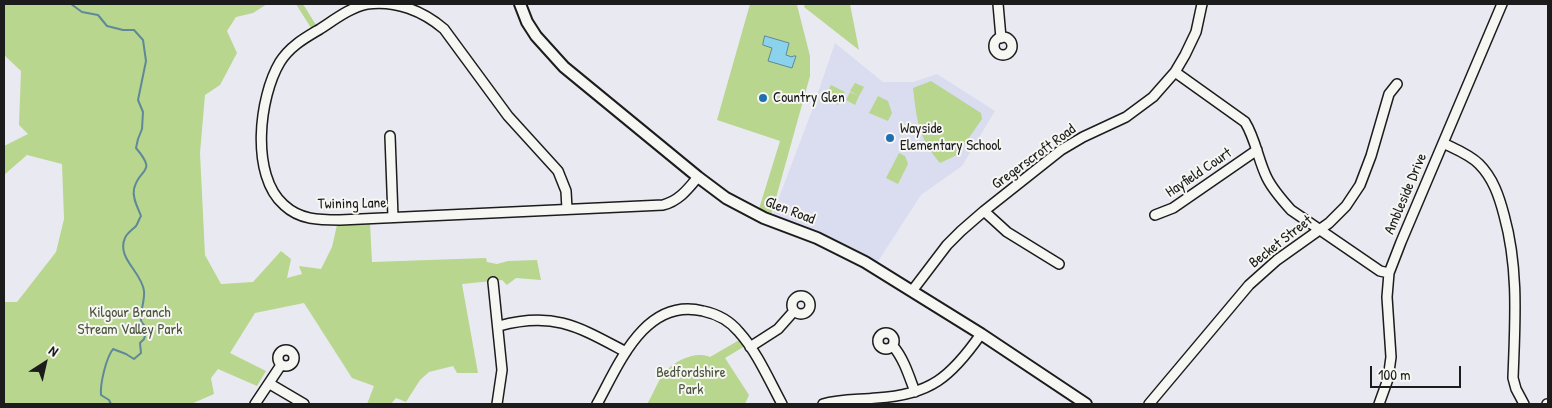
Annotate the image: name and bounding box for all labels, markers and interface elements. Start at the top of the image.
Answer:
place label: Country Glen [773,89,845,107]
marker: Country Glen [757,92,769,104]
place label: Wayside Elementary School [900,120,1001,155]
street label: Gregerscroft Road [989,121,1079,193]
marker: Wayside Elementary School [884,132,896,144]
street label: Hayfield Court [1163,144,1235,202]
street label: Ambleside Drive [1381,151,1431,237]
street label: Glen Road [763,193,817,229]
street label: Twining Lane [318,194,386,214]
street label: Becket Street [1246,212,1316,272]
park label: Kilgour Branch Stream Valley Park [78,304,182,339]
north arrow [20,338,70,388]
text: N [45,340,62,360]
scale bar [1372,356,1463,388]
park label: Bedfordshire Park [656,364,726,399]
text: 100 m [1378,364,1411,385]

